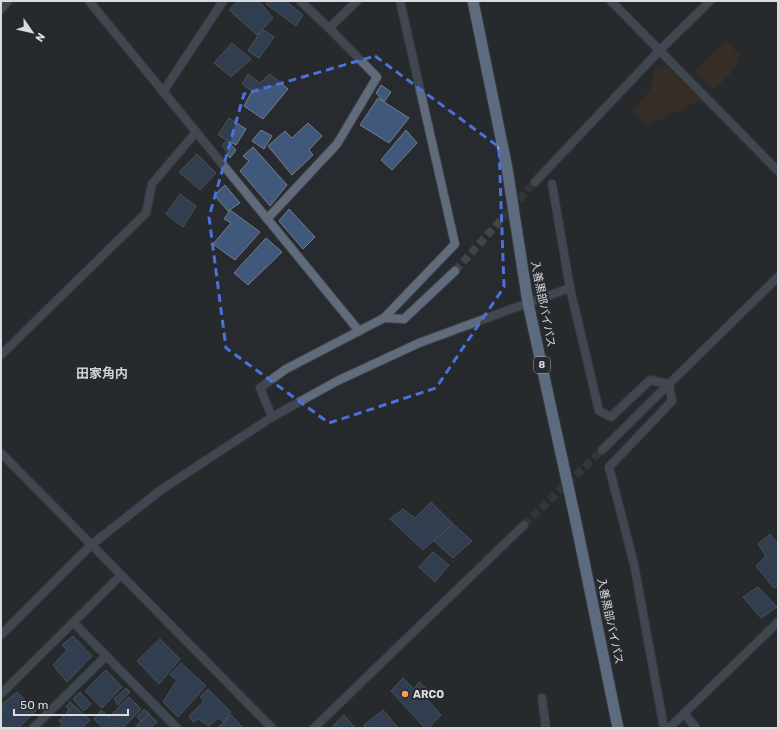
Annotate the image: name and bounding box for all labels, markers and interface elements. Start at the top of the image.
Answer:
north arrow [12,12,52,52]
text: N [32,30,47,44]
street label: 入善黒部バイパス [528,260,558,348]
road number: 8 [534,357,550,373]
district label: 田家角内 [76,366,128,381]
street label: 入善黒部バイパス [595,577,625,665]
place label: ARCO [413,688,444,701]
marker: ARCO [400,689,410,699]
scale bar [14,691,128,717]
text: 50 m [20,698,48,712]

